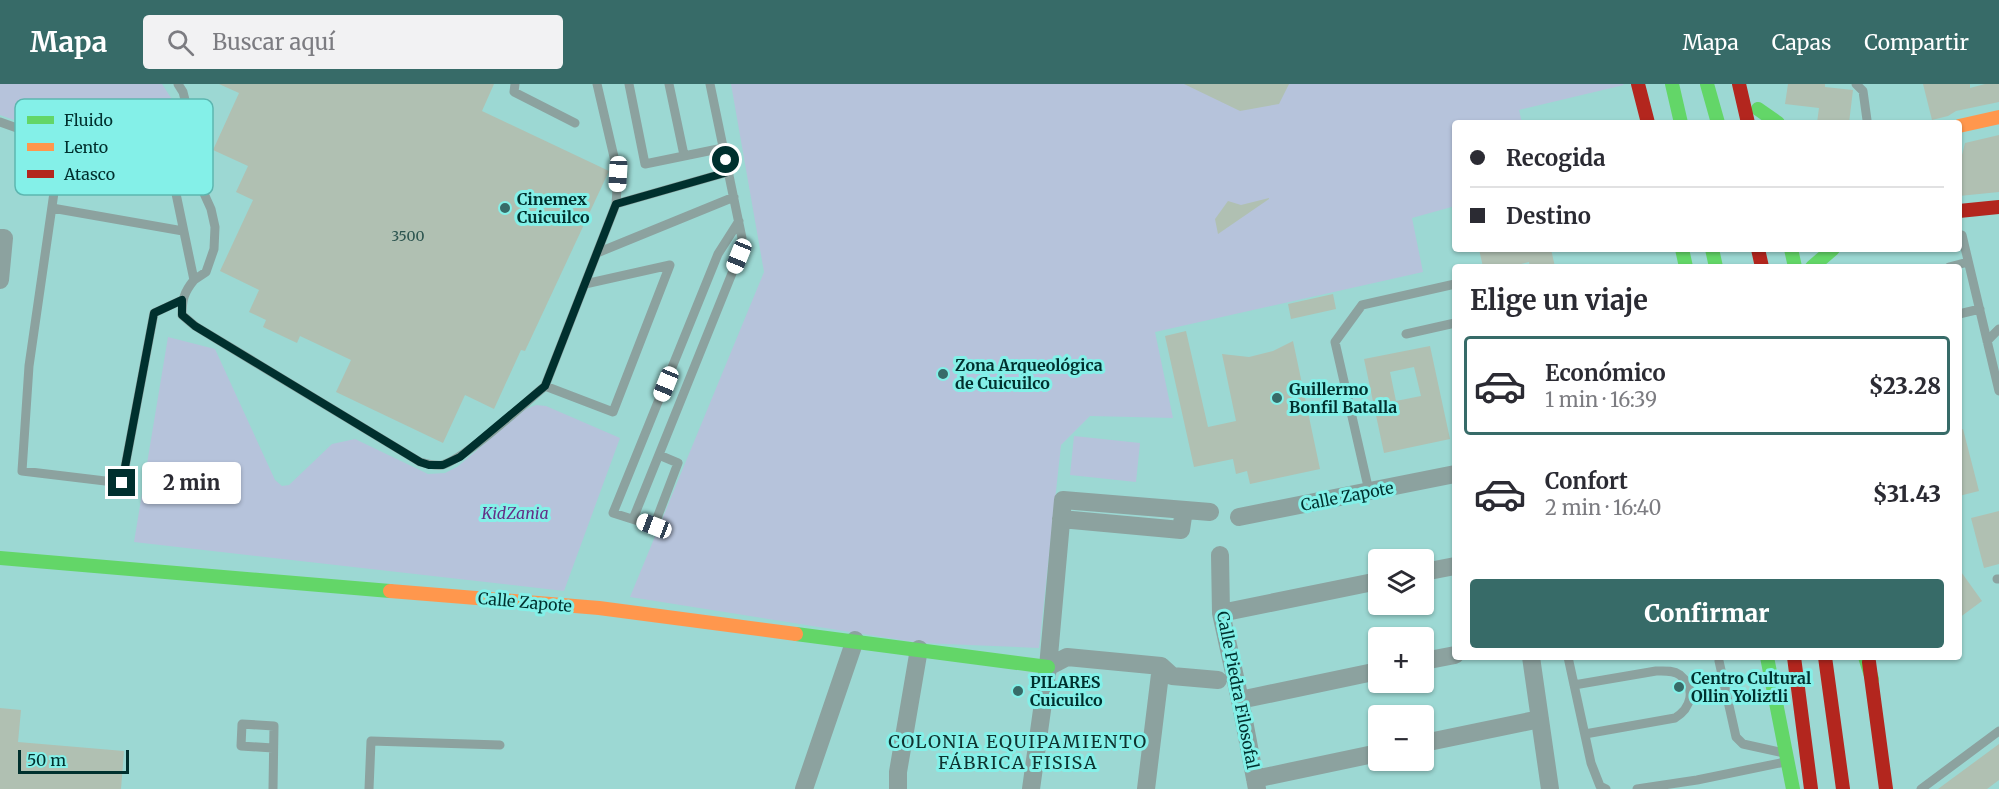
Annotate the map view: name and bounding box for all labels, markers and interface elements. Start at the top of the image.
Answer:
search box [143,15,563,69]
text: Mapa [30,24,107,60]
icon: search [164,26,197,59]
text: Buscar aquí [212,28,335,56]
text: Mapa [1682,29,1739,56]
text: Capas [1772,29,1831,56]
text: Compartir [1864,29,1969,56]
legend [15,99,213,195]
text: Fluido [64,110,113,130]
text: Lento [64,137,108,157]
text: Recogida [1506,144,1606,172]
route start [712,146,739,173]
car [608,156,628,192]
text: Atasco [63,164,115,184]
place label: Cinemex Cuicuilco [517,189,590,227]
marker: Cinemex Cuicuilco [498,201,512,215]
text: Destino [1506,202,1591,230]
house number: 3500 [391,227,425,245]
car [724,236,754,276]
text: Elige un viaje [1470,283,1648,317]
place label: Zona Arqueológica de Cuicuilco [955,355,1103,393]
icon: car [1473,359,1527,413]
text: Económico [1545,359,1666,387]
car [651,364,681,404]
marker: Zona Arqueológica de Cuicuilco [936,367,950,381]
text: $23.28 [1869,372,1941,400]
place label: Guillermo Bonfil Batalla [1289,379,1397,417]
text: 1 min · 16:39 [1545,387,1657,412]
marker: Guillermo Bonfil Batalla [1270,391,1284,405]
callout: 2 min [143,462,242,504]
icon: car [1473,467,1527,521]
text: Confort [1545,467,1628,495]
route end [108,469,135,496]
text: 2 min [163,470,220,495]
street label: Calle Zapote [1299,477,1395,515]
text: $31.43 [1873,480,1941,508]
text: 2 min · 16:40 [1545,495,1662,520]
park label: KidZania [480,503,549,523]
car [634,511,674,541]
map controls [1368,549,1434,771]
button: layers [1368,549,1434,615]
button: Confirmar [1470,579,1944,648]
street label: Calle Zapote [477,588,573,616]
street label: Calle Piedra Filosofal [1213,609,1263,771]
button: + [1368,627,1434,693]
place label: Centro Cultural Ollin Yoliztli [1691,668,1811,706]
place label: PILARES Cuicuilco [1030,672,1103,710]
marker: Centro Cultural Ollin Yoliztli [1672,680,1686,694]
marker: PILARES Cuicuilco [1011,684,1025,698]
button: − [1368,705,1434,771]
district label: COLONIA EQUIPAMIENTO FÁBRICA FISISA [888,730,1148,774]
scale bar [18,747,129,774]
text: 50 m [27,750,66,770]

